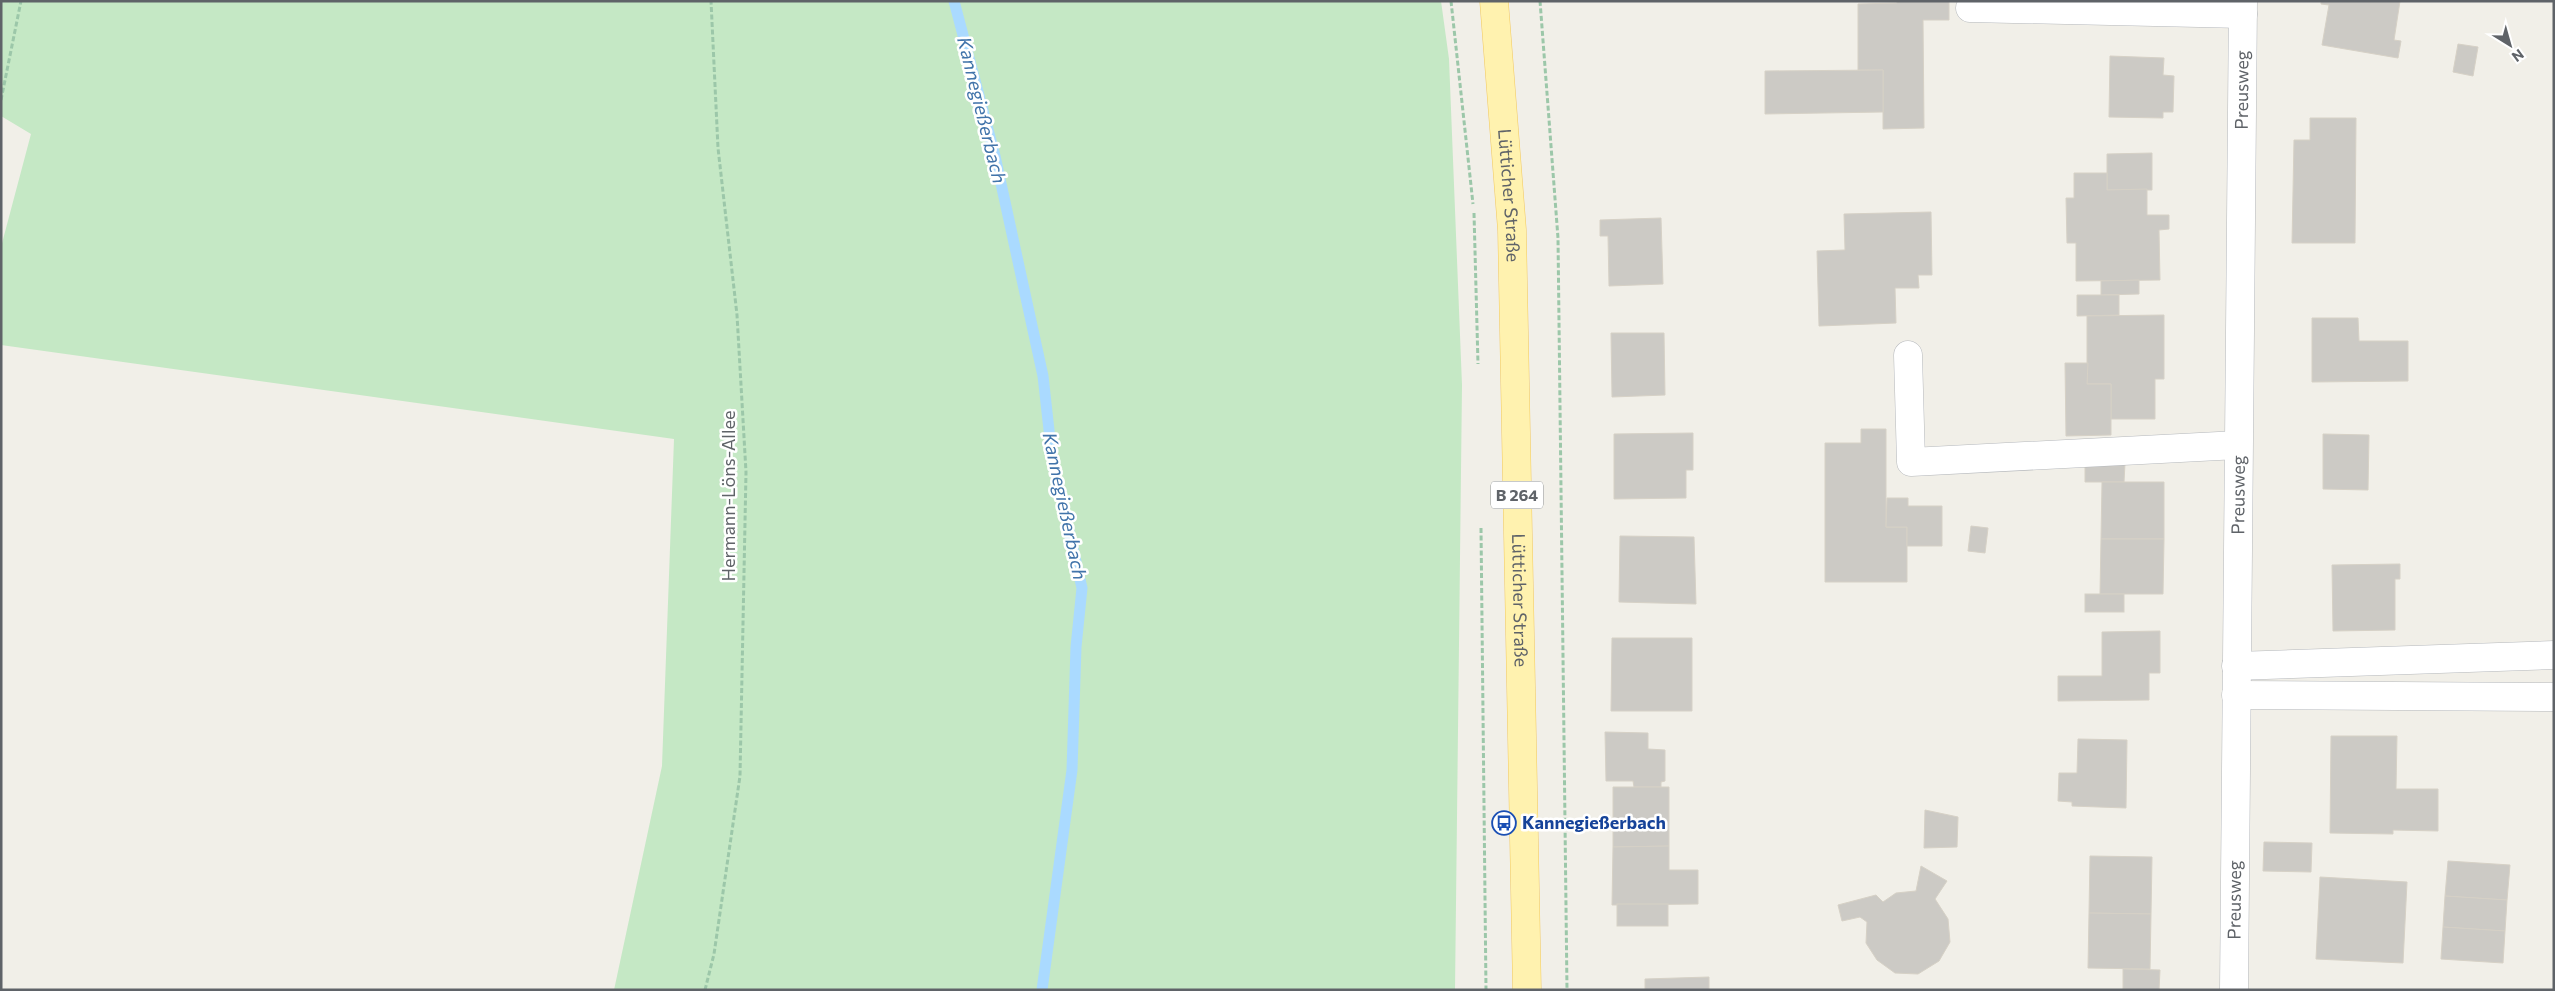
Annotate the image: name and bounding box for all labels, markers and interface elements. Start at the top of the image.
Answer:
north arrow [2485,20,2535,70]
water label: Kannegießerbach [953,34,1012,186]
text: N [2509,46,2527,66]
street label: Preusweg [2230,50,2253,130]
street label: Lütticher Straße [1494,128,1525,262]
street label: Hermann-Löns-Allee [717,411,739,581]
water label: Kannegießerbach [1039,430,1092,582]
street label: Preusweg [2226,455,2249,535]
road number: B 264 [1491,482,1543,508]
street label: Lütticher Straße [1508,533,1533,667]
bus stop icon: Kannegießerbach [1491,810,1517,836]
place label: Kannegießerbach [1522,811,1666,833]
street label: Preusweg [2222,860,2245,940]

